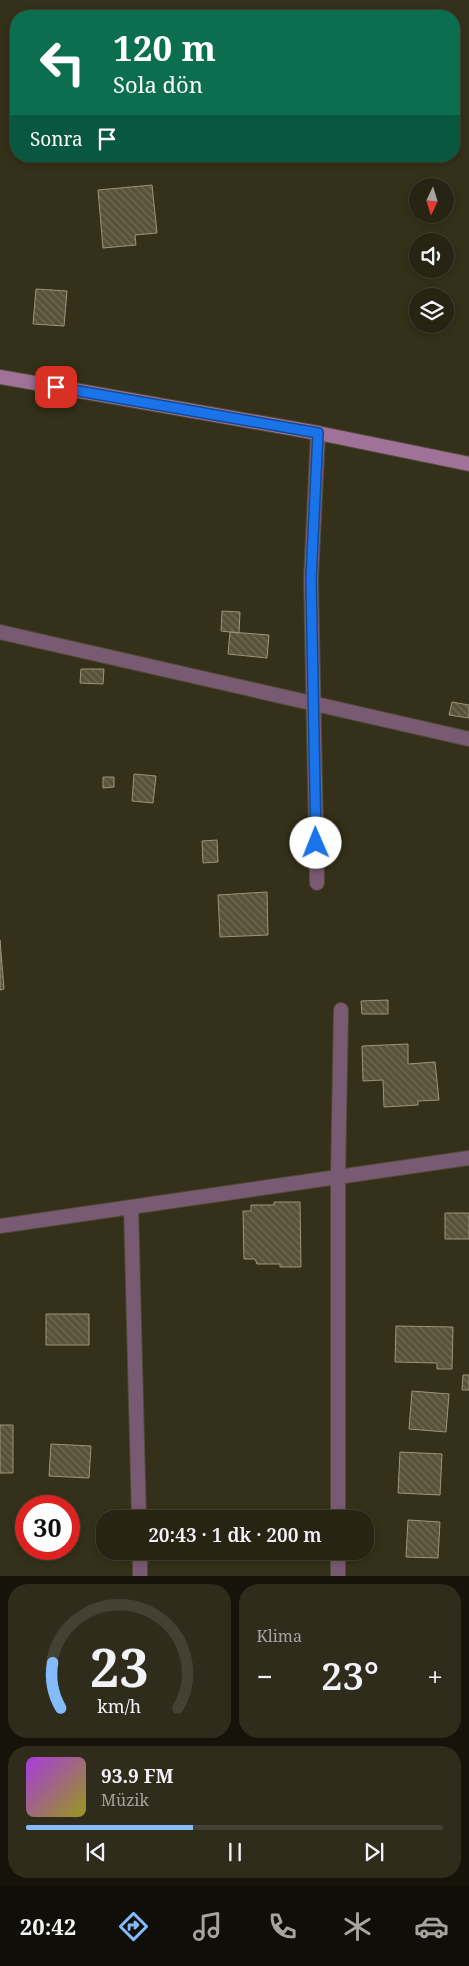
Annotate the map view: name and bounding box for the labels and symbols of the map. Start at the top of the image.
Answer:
north arrow [409,178,454,222]
pin [35,366,77,408]
position arrow [289,816,341,868]
speed limit sign: 30 [15,1495,80,1560]

